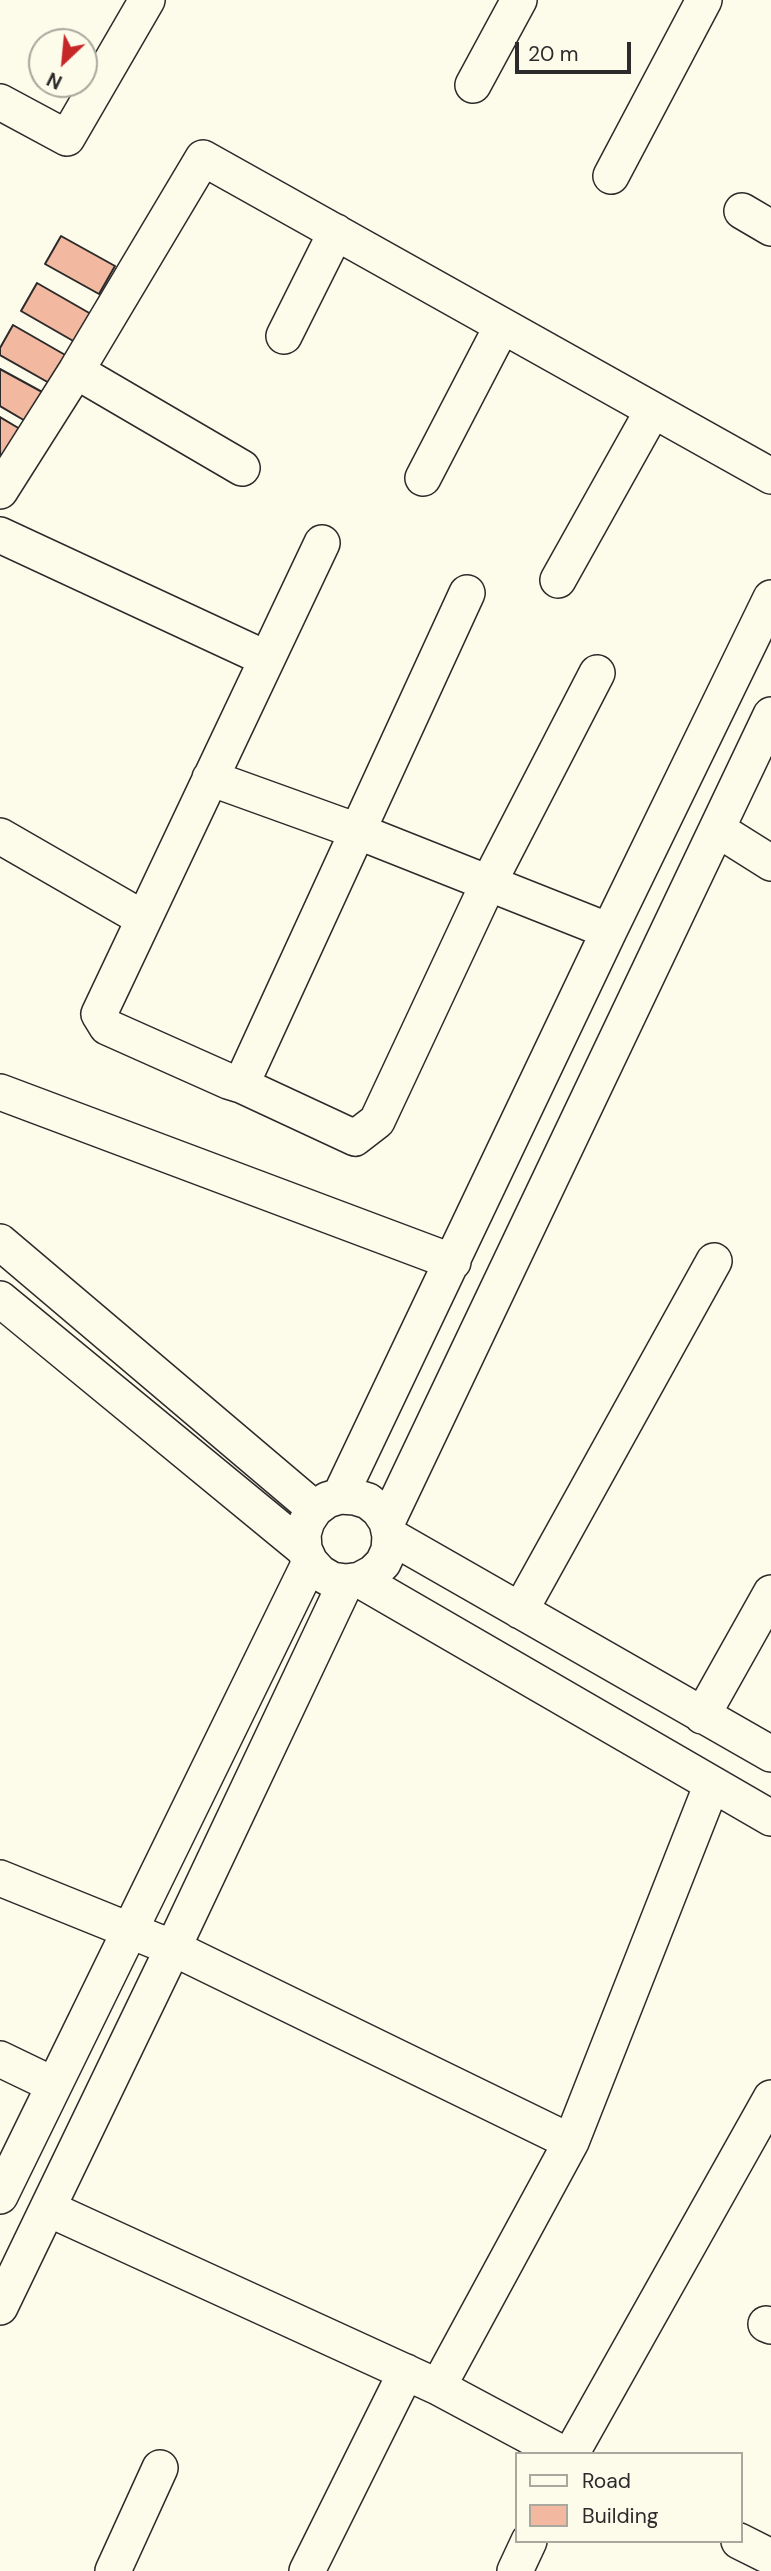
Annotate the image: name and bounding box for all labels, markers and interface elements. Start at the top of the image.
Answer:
north arrow [28,28,98,98]
scale bar [519,28,634,72]
text: 20 m [528,40,579,68]
text: N [43,66,66,95]
legend [516,2452,743,2543]
text: Road [582,2467,631,2495]
text: Building [582,2502,658,2530]

